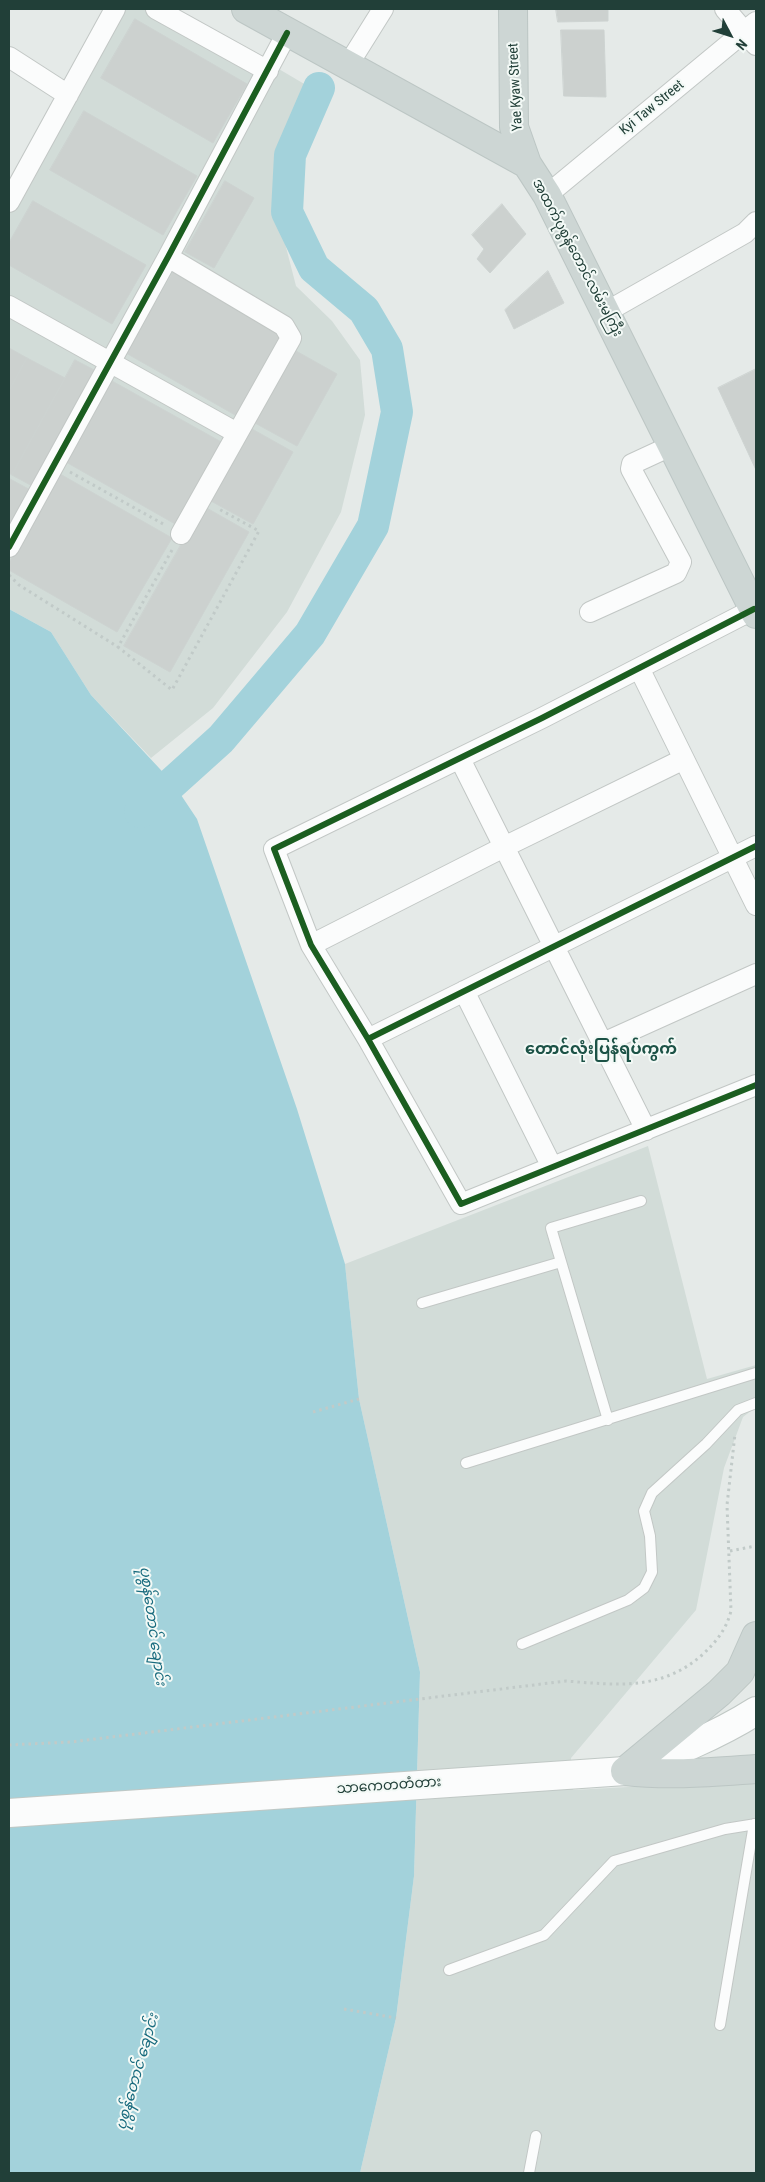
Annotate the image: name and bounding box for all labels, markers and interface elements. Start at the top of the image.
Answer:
north arrow [705,10,755,60]
text: N [733,36,750,53]
street label: Yae Kyaw Street [505,42,527,132]
street label: Kyi Taw Street [616,77,688,139]
street label: အထက်ပုစွန်တောင်လမ်းမကြီး [528,176,626,340]
district label: တောင်လုံးပြန်ရပ်ကွက် [525,1040,677,1060]
water label: ပုစွန်တောင် ချောင်း [135,1565,169,1687]
street label: သာကေတတံတား [336,1774,442,1798]
water label: ပုစွန်တောင် ချောင်း [113,2012,163,2132]

